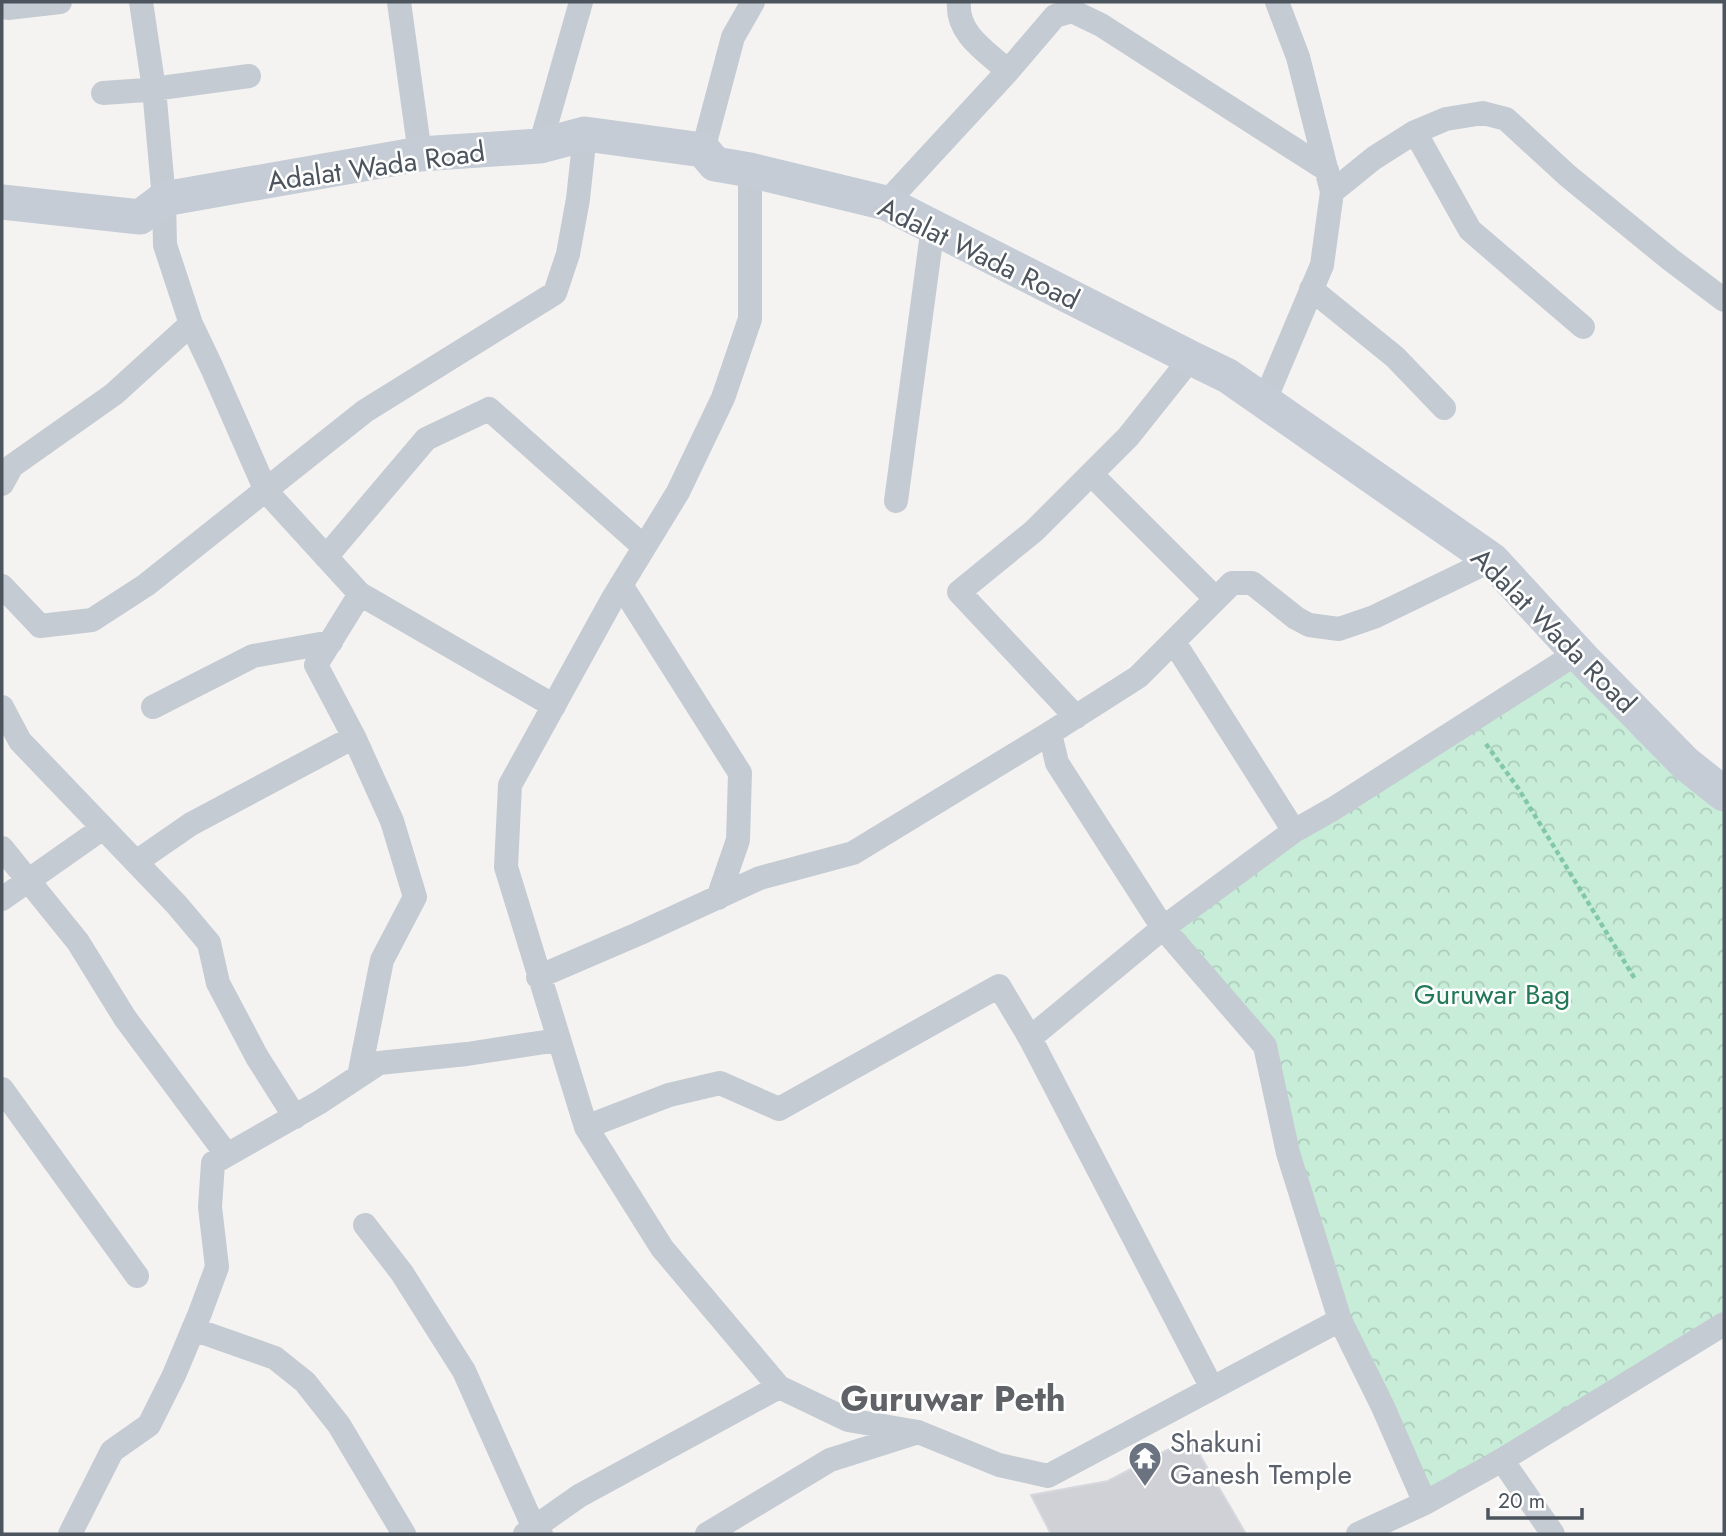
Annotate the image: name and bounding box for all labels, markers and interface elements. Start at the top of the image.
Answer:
street label: Adalat Wada Road [265,131,488,202]
street label: Adalat Wada Road [871,187,1086,320]
street label: Adalat Wada Road [1462,538,1646,722]
park label: Guruwar Bag [1414,974,1570,1015]
district label: Guruwar Peth [840,1374,1066,1424]
place label: Shakuni Ganesh Temple [1170,1422,1352,1495]
temple icon: Shakuni Ganesh Temple [1126,1439,1164,1488]
scale bar [1488,1476,1582,1520]
text: 20 m [1498,1486,1545,1516]

